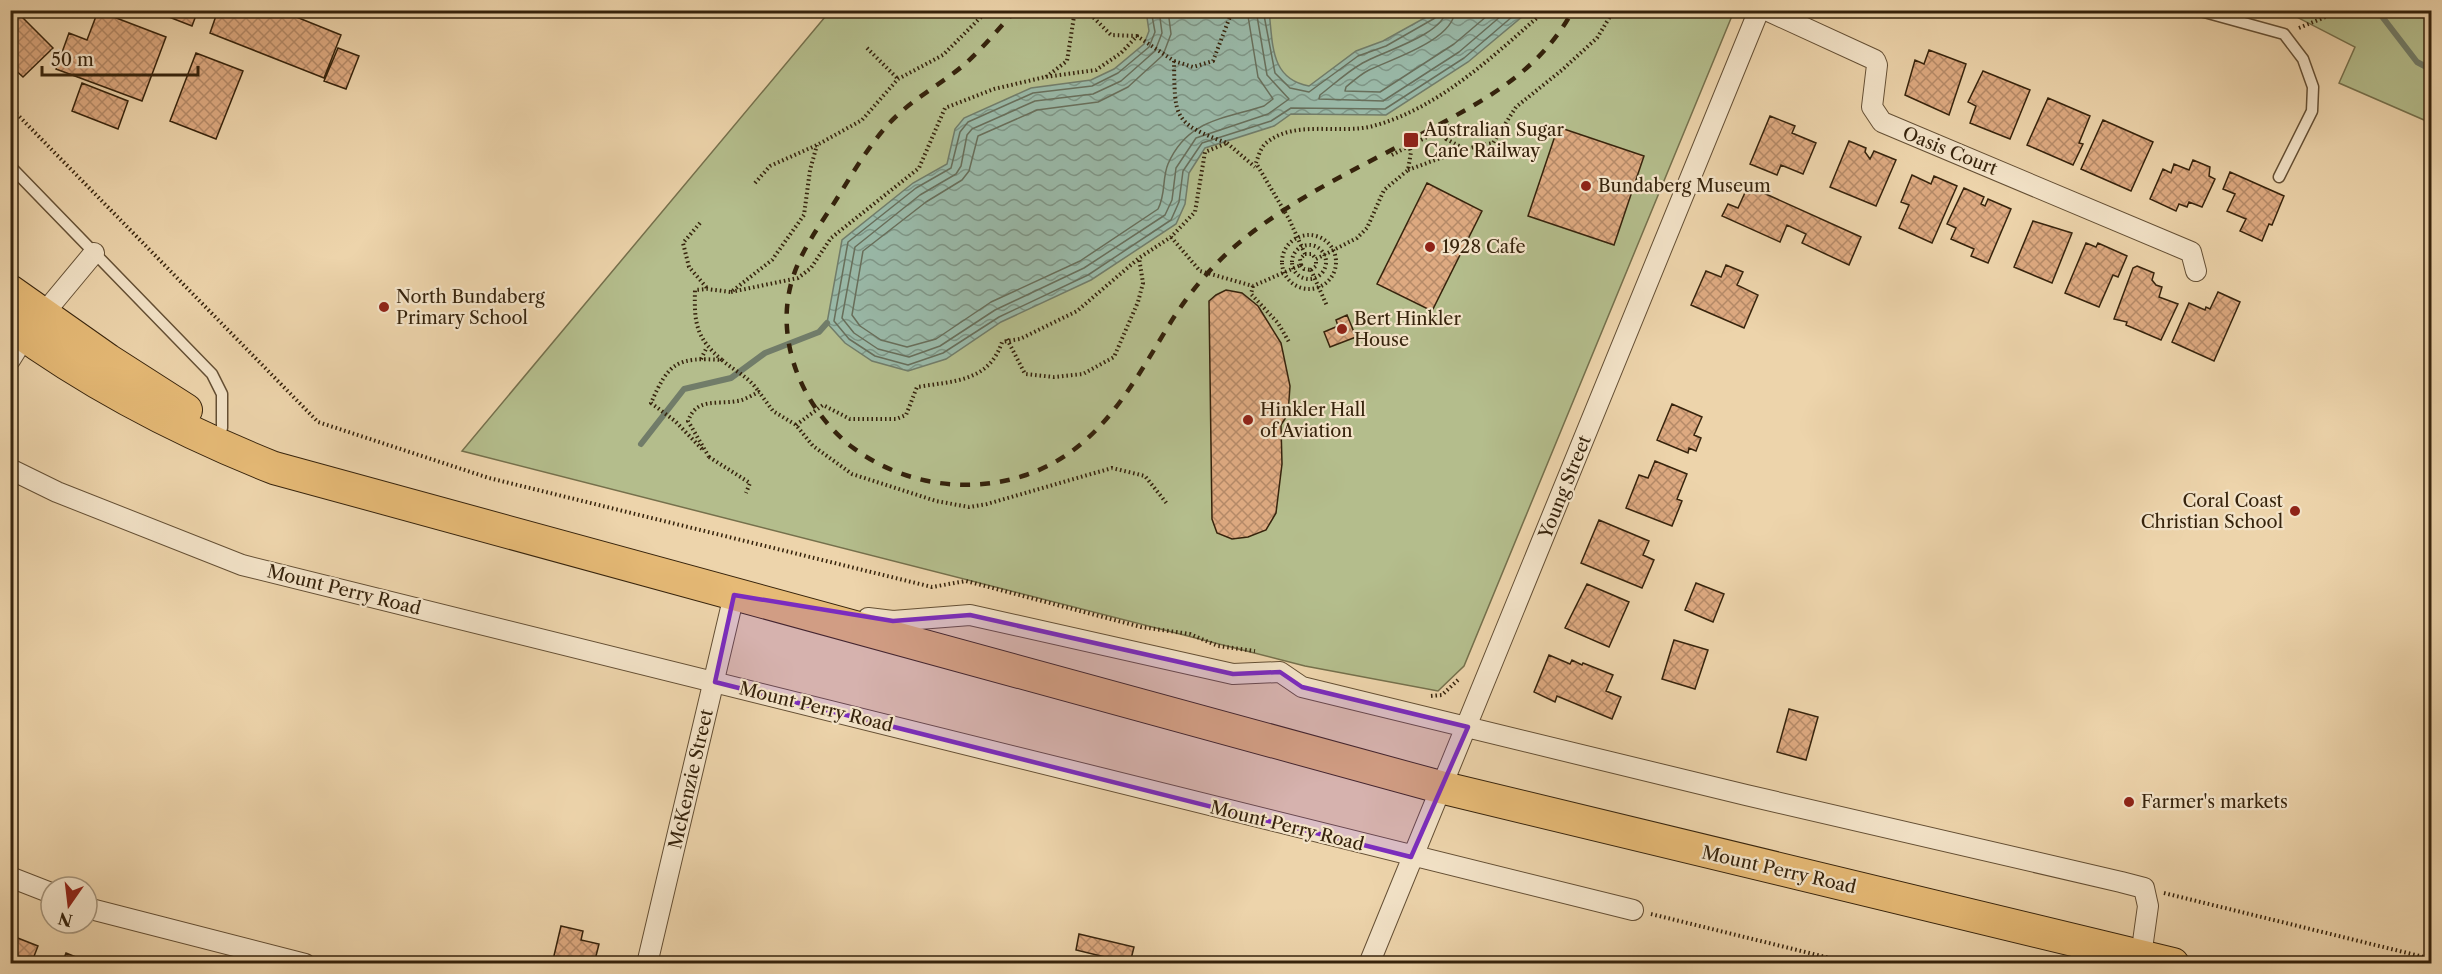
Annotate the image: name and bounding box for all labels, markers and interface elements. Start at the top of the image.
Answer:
scale bar [42,39,198,77]
text: 50 m [51,49,94,71]
place label: Australian Sugar Cane Railway [1423,119,1564,162]
street label: Oasis Court [1899,122,2001,180]
marker: Australian Sugar Cane Railway [1402,131,1420,149]
place label: Bundaberg Museum [1598,175,1771,197]
marker: Bundaberg Museum [1579,179,1593,193]
place label: 1928 Cafe [1442,236,1526,258]
marker: 1928 Cafe [1423,240,1437,254]
place label: North Bundaberg Primary School [396,286,545,329]
marker: North Bundaberg Primary School [377,300,391,314]
place label: Bert Hinkler House [1354,308,1461,351]
marker: Bert Hinkler House [1335,322,1349,336]
place label: Hinkler Hall of Aviation [1260,399,1366,442]
marker: Hinkler Hall of Aviation [1241,413,1255,427]
street label: Young Street [1534,432,1596,543]
place label: Coral Coast Christian School [2141,490,2284,533]
marker: Coral Coast Christian School [2288,504,2302,518]
street label: Mount Perry Road [265,560,423,620]
street label: Mount Perry Road [737,677,895,737]
street label: McKenzie Street [664,706,718,851]
place label: Farmer's markets [2141,791,2288,813]
marker: Farmer's markets [2122,795,2136,809]
street label: Mount Perry Road [1208,796,1366,856]
street label: Mount Perry Road [1700,842,1858,898]
north arrow [39,875,99,935]
text: N [56,908,75,931]

